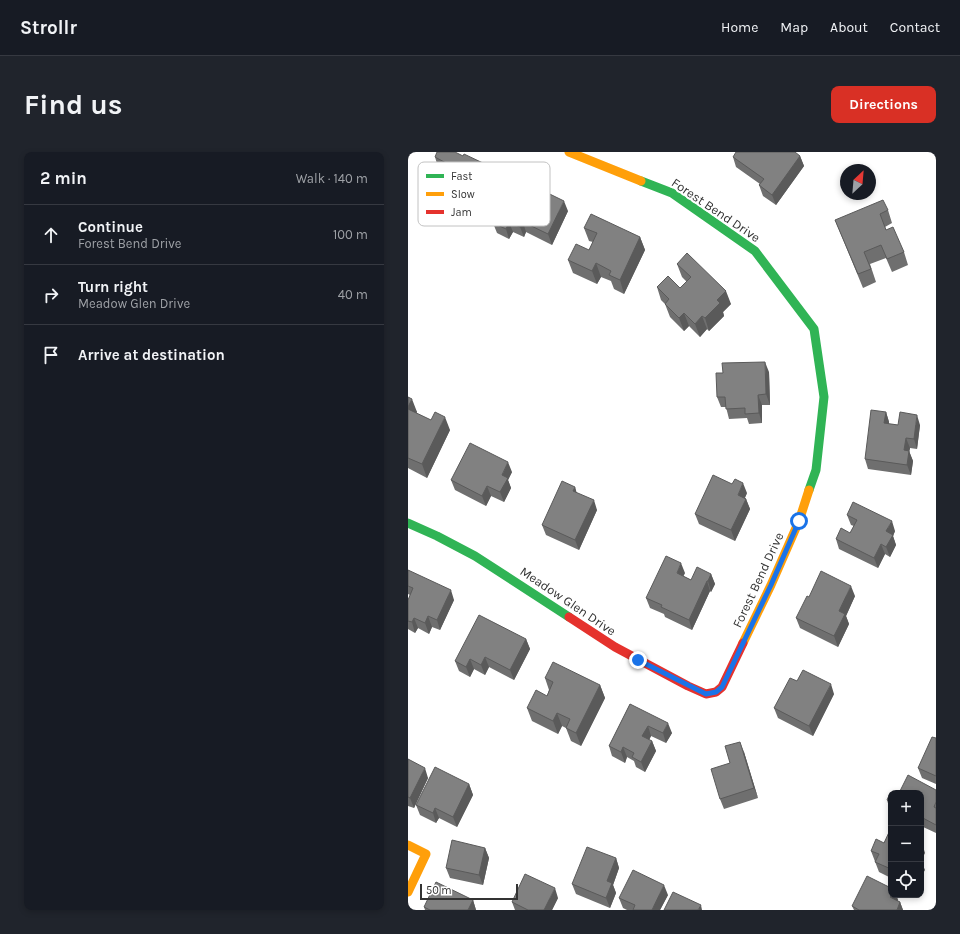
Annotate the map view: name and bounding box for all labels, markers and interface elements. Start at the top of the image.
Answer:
text: Strollr [20,17,77,39]
text: Home [721,19,758,36]
text: Map [780,19,808,36]
text: About [830,19,868,36]
text: Contact [890,19,940,36]
button: Directions [831,86,936,123]
text: Find us [24,88,123,121]
legend [418,162,550,226]
north arrow [840,164,876,200]
text: 2 min [40,168,87,188]
text: Fast [451,170,472,183]
text: Walk · 140 m [296,171,368,186]
street label: Forest Bend Drive [669,175,763,245]
text: Slow [451,188,475,201]
text: Jam [451,206,472,219]
text: Continue [78,218,143,236]
icon: ahead [40,224,62,246]
text: 100 m [333,227,368,242]
text: Forest Bend Drive [78,236,182,251]
text: Turn right [78,278,148,296]
icon: right [40,284,62,306]
text: 40 m [338,287,368,302]
text: Meadow Glen Drive [78,296,190,311]
icon: arrive [40,344,62,366]
text: Arrive at destination [78,346,225,364]
route start [790,512,808,530]
street label: Forest Bend Drive [729,530,787,630]
street label: Meadow Glen Drive [517,563,619,639]
route end [629,651,647,669]
map controls [888,790,924,898]
button: + [888,790,924,826]
button: − [888,826,924,862]
button: locate [888,862,924,898]
scale bar [420,882,518,901]
text: 50 m [426,884,452,897]

